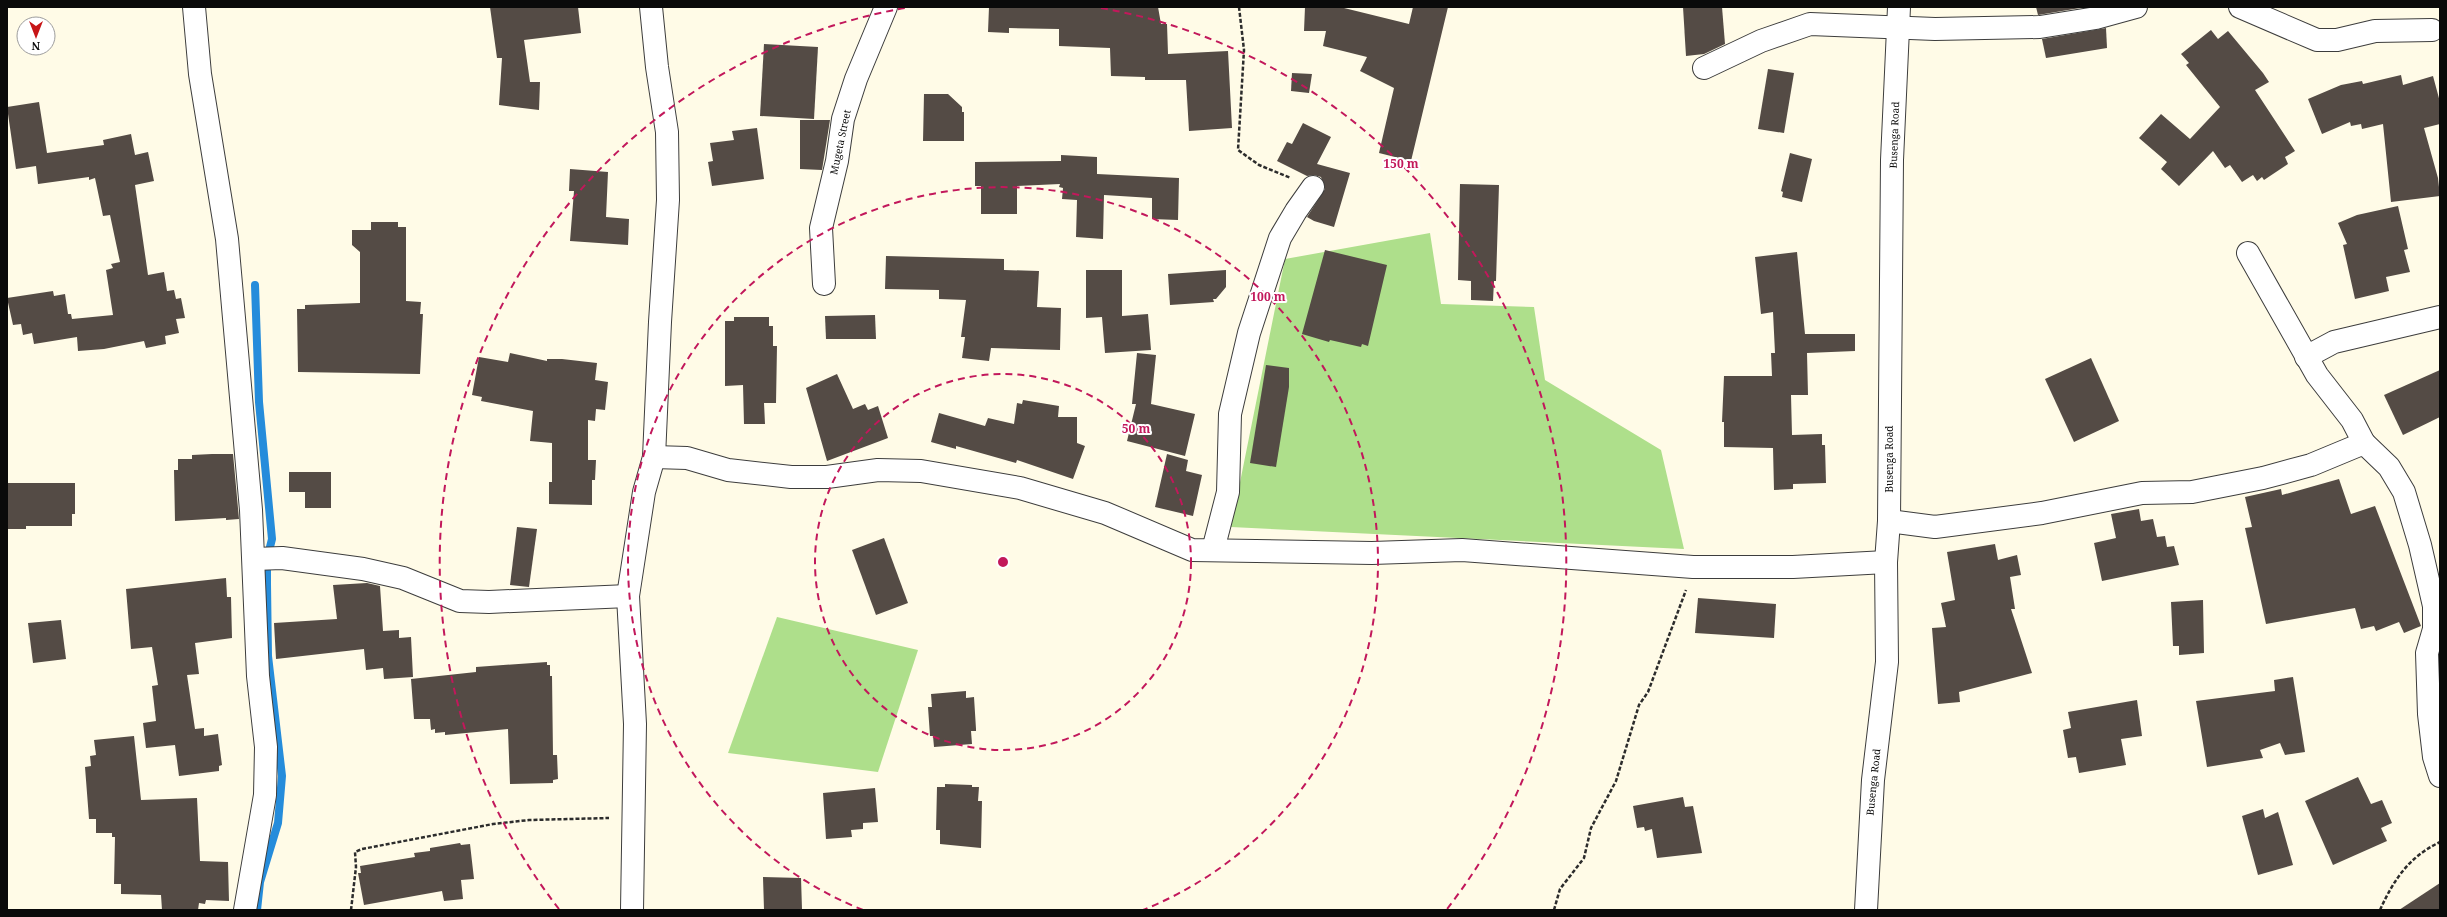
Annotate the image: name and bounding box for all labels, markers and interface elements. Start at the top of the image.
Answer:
north arrow [16,16,56,56]
text: N [31,39,40,54]
street label: Busenga Road [1886,101,1902,169]
street label: Mugeta Street [826,108,854,176]
text: 150 m [1383,155,1419,172]
text: 100 m [1250,288,1286,305]
text: 50 m [1122,420,1150,437]
street label: Busenga Road [1882,426,1896,492]
centre of rings [996,555,1010,569]
street label: Busenga Road [1863,748,1883,816]

